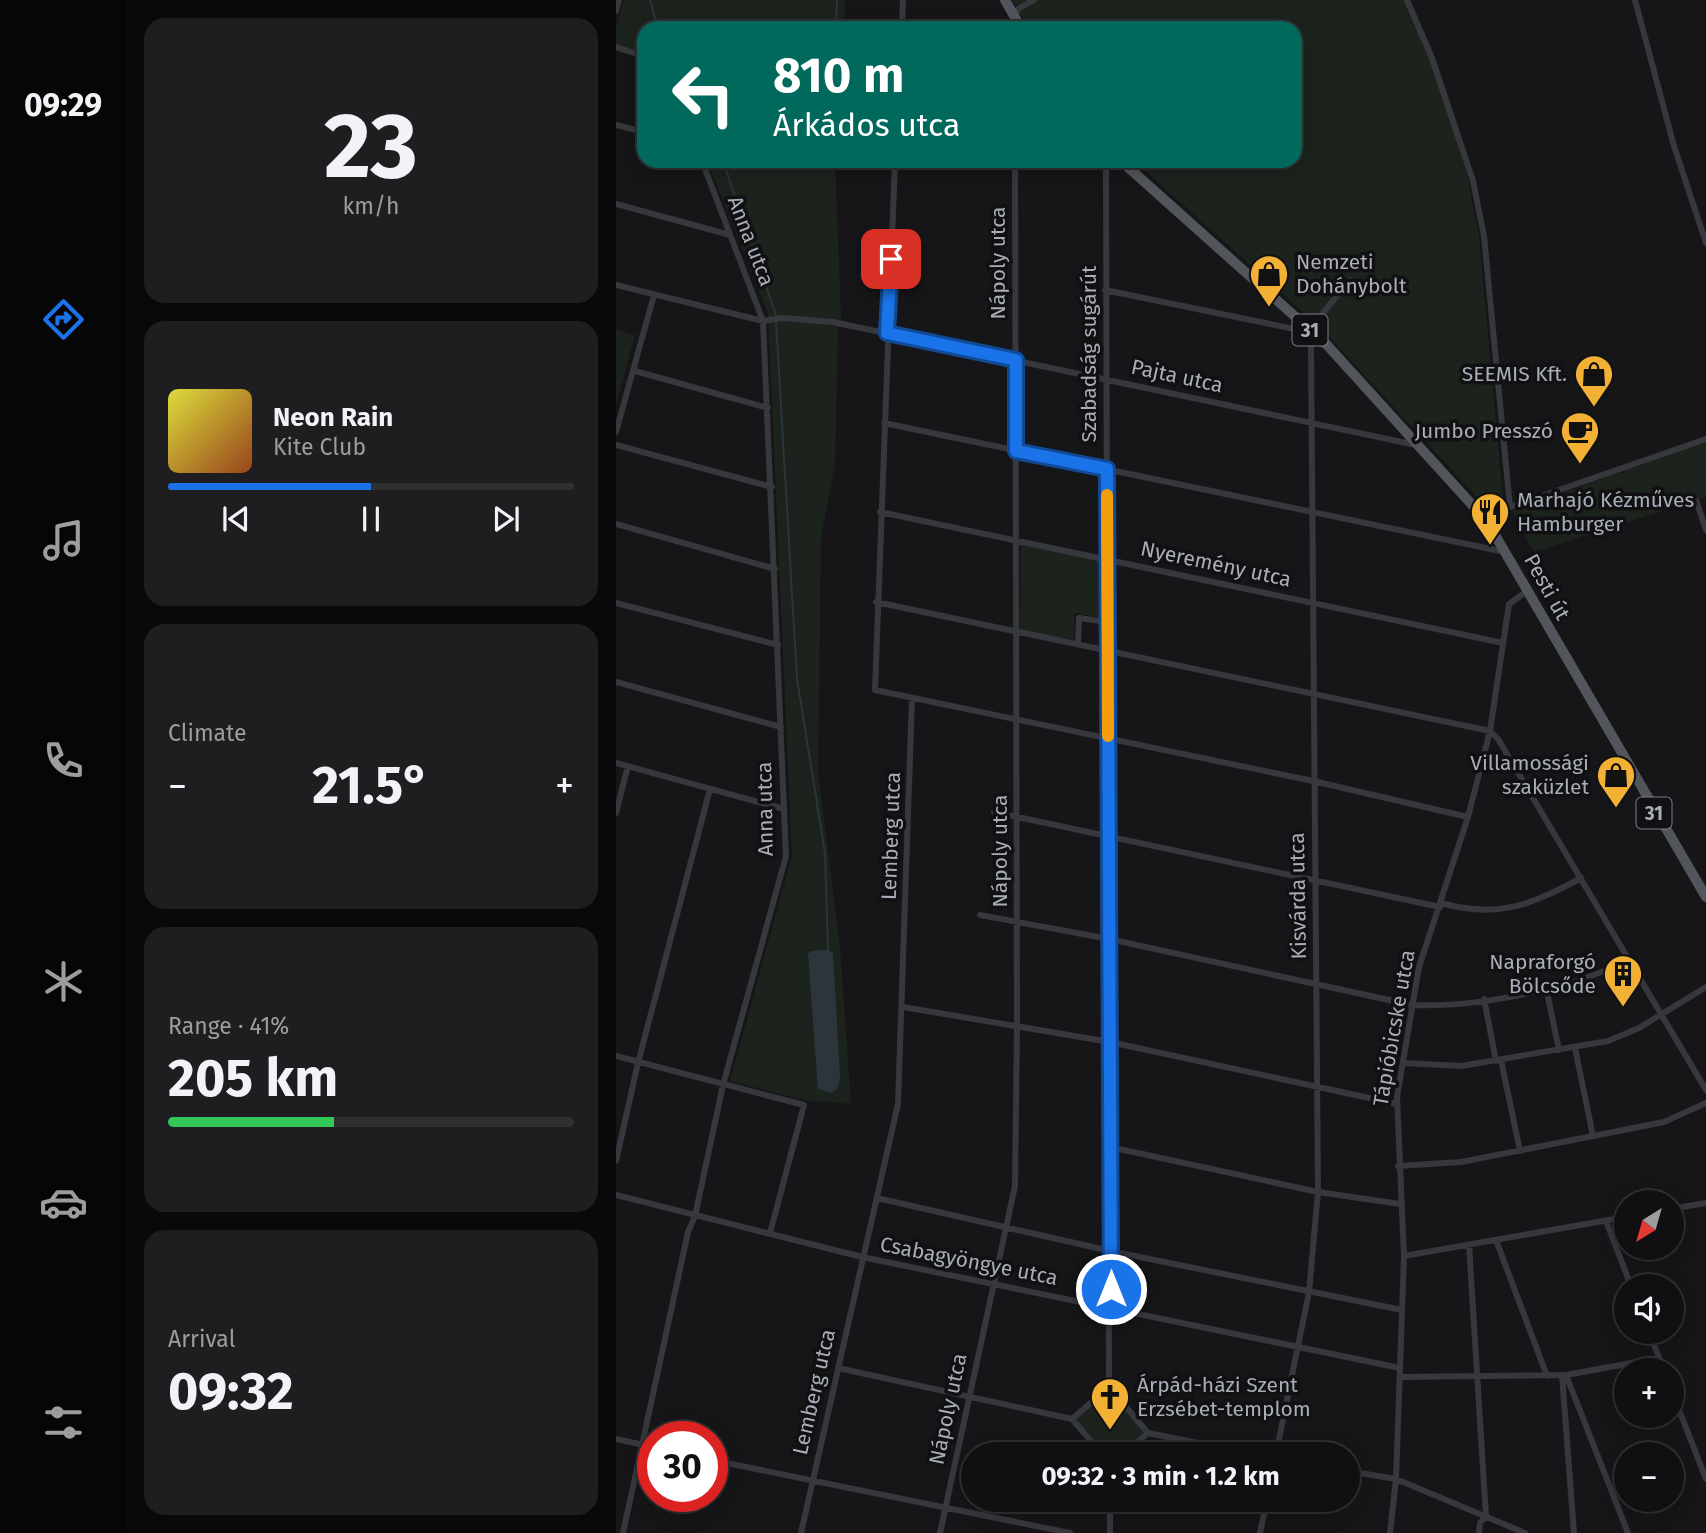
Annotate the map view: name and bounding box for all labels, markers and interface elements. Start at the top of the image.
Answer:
text: 810 m [773,46,904,105]
icon: left [658,49,749,140]
text: 09:29 [24,86,102,124]
text: 23 [324,92,418,201]
text: Árkádos utca [773,106,960,144]
text: km/h [343,192,399,220]
street label: Anna utca [722,192,780,290]
street label: Nápoly utca [985,206,1011,320]
pin [861,229,921,289]
icon: arrive [872,240,910,278]
place label: Nemzeti Dohánybolt [1296,249,1407,299]
shop icon: Nemzeti Dohánybolt [1248,253,1290,308]
street label: Szabadság sugárút [1076,265,1102,442]
icon: directions [39,295,88,344]
road number: 31 [1292,314,1328,346]
shop icon: SEEMIS Kft. [1573,353,1615,408]
street label: Pajta utca [1129,354,1225,398]
place label: SEEMIS Kft. [1462,361,1567,387]
text: Neon Rain [273,402,393,433]
cafe icon: Jumbo Presszó [1559,410,1601,465]
place label: Jumbo Presszó [1415,418,1553,444]
text: Kite Club [273,433,366,461]
place label: Marhajó Kézműves Hamburger [1517,487,1695,537]
restaurant icon: Marhajó Kézműves Hamburger [1469,491,1511,546]
icon: previous [217,500,255,538]
icon: pause [352,500,390,538]
icon: next [487,500,525,538]
icon: music [39,516,88,565]
street label: Nyeremény utca [1138,535,1294,593]
street label: Pesti út [1518,549,1576,625]
text: Climate [168,719,247,747]
icon: phone [39,736,88,785]
place label: Villamossági szaküzlet [1470,750,1589,800]
text: 21.5° [312,754,430,817]
shop icon: Villamossági szaküzlet [1595,754,1637,809]
street label: Anna utca [751,762,779,856]
text: − [168,763,187,809]
text: + [555,763,574,809]
street label: Lemberg utca [876,771,906,901]
street label: Nápoly utca [987,794,1013,908]
road number: 31 [1636,798,1672,828]
street label: Kisvárda utca [1284,832,1312,960]
street label: Tápióbicske utca [1367,948,1421,1108]
place label: Napraforgó Bölcsőde [1489,949,1596,999]
building icon: Napraforgó Bölcsőde [1602,953,1644,1008]
icon: climate [39,957,88,1006]
text: Range · 41% [168,1012,289,1040]
text: 205 km [168,1047,338,1110]
icon: car [39,1178,88,1227]
north arrow [1614,1190,1684,1260]
map controls [1614,1190,1684,1512]
street label: Csabagyöngye utca [878,1231,1060,1291]
position arrow [1074,1252,1148,1326]
button: sound [1614,1274,1684,1344]
text: Arrival [168,1325,235,1353]
street label: Lemberg utca [787,1327,841,1457]
street label: Nápoly utca [924,1351,972,1467]
button: + [1614,1358,1684,1428]
text: 09:32 [168,1360,294,1423]
place label: Árpád-házi Szent Erzsébet-templom [1137,1372,1311,1422]
church icon: Árpád-házi Szent Erzsébet-templom [1089,1376,1131,1431]
icon: filters [39,1398,88,1447]
speed limit sign: 30 [637,1421,728,1512]
button: − [1614,1442,1684,1512]
text: 09:32 · 3 min · 1.2 km [1041,1461,1280,1492]

